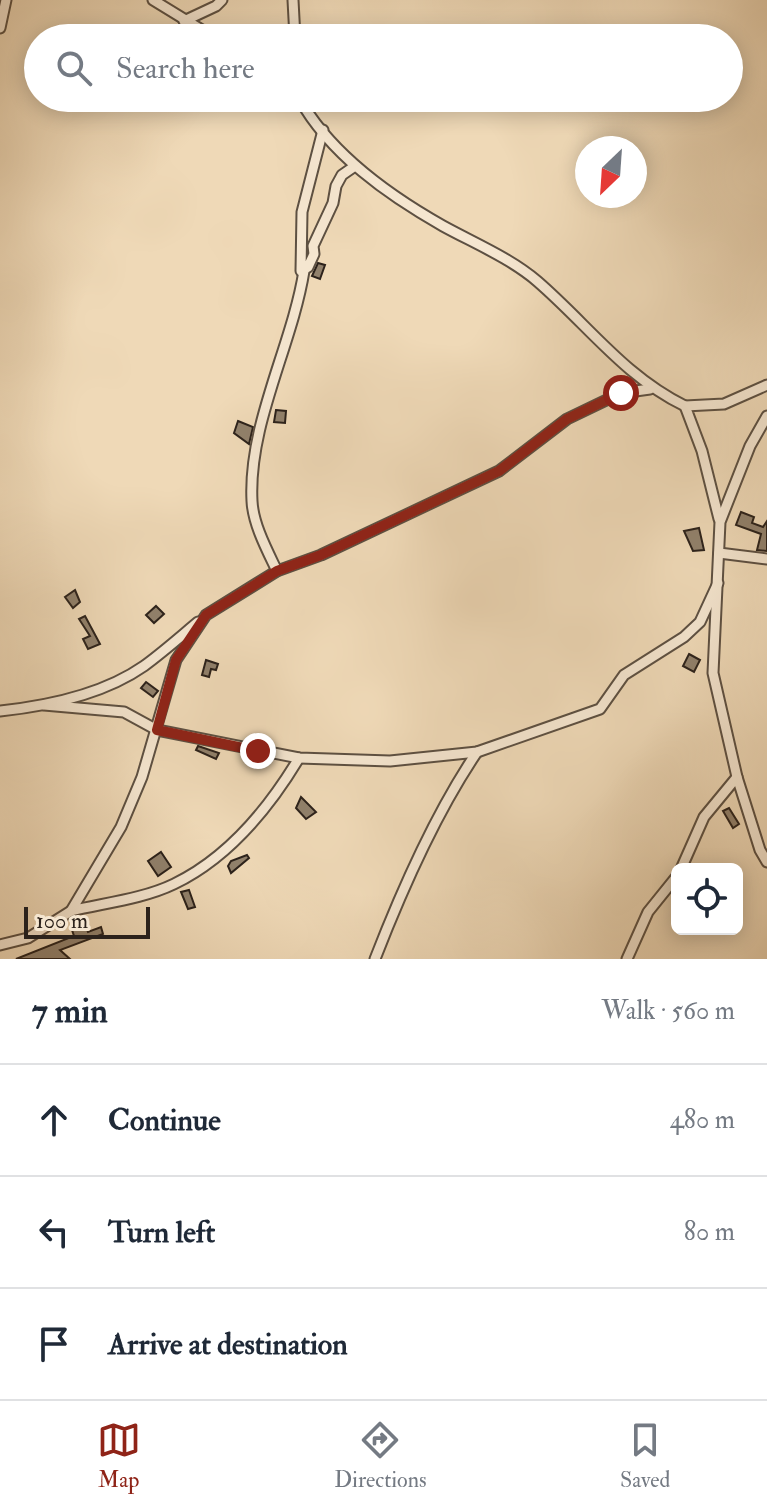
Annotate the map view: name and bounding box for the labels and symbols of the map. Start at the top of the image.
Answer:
north arrow [575,136,647,208]
route start [603,375,639,411]
route end [240,733,276,769]
scale bar [24,903,150,939]

